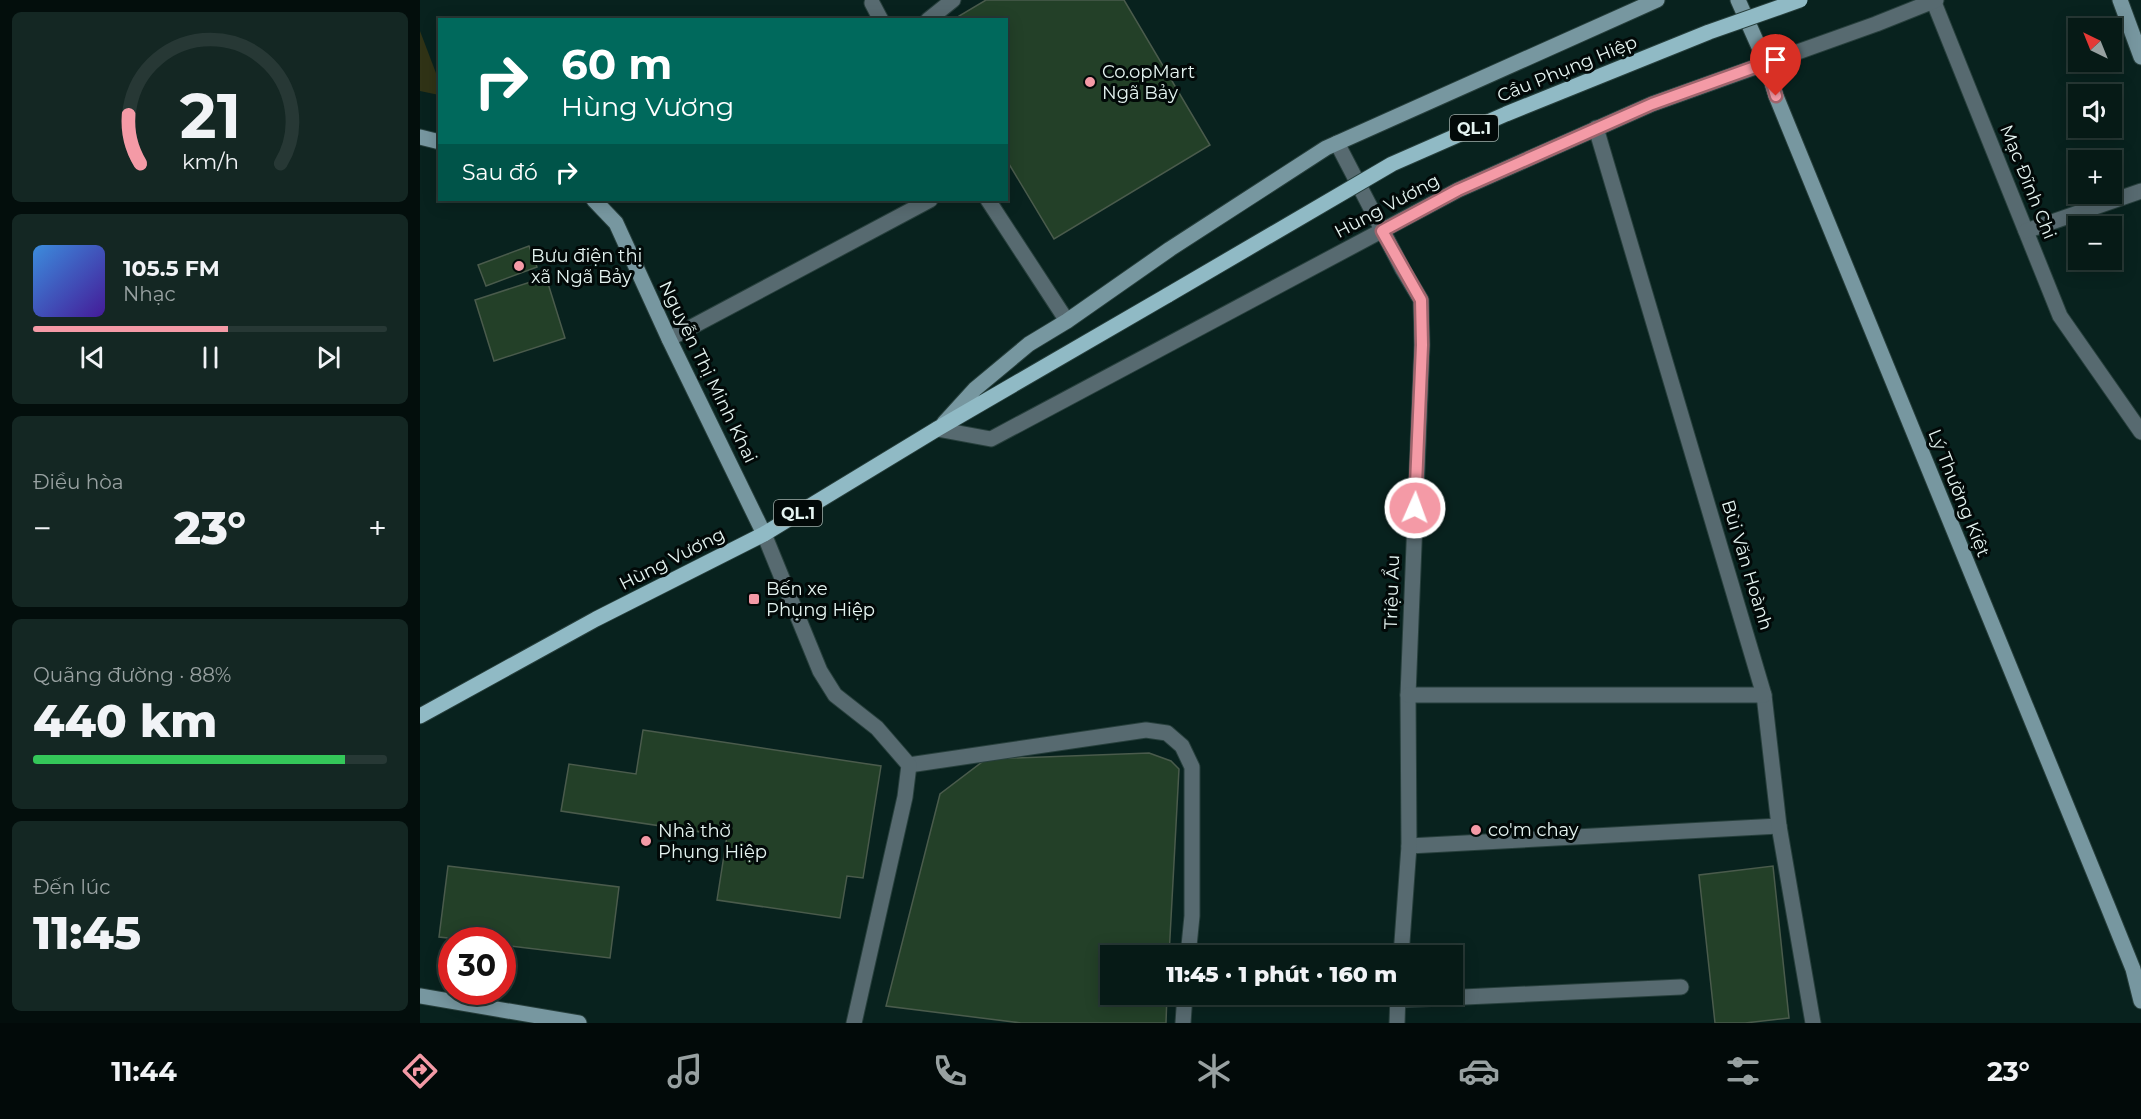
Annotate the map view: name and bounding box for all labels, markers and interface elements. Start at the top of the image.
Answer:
north arrow [2068,18,2122,72]
map controls [2068,18,2122,270]
street label: Cầu Phụng Hiệp [1494,31,1640,107]
pin [1750,34,1801,96]
text: 60 m [561,38,672,90]
icon: right [462,42,540,120]
icon: arrive [1759,43,1792,76]
place label: Co.opMart Ngã Bảy [1102,61,1195,104]
marker: Co.opMart Ngã Bảy [1083,75,1097,89]
text: 21 [179,78,241,154]
button: sound [2068,84,2122,138]
text: Hùng Vương [561,90,734,123]
road number: QL.1 [1450,115,1498,141]
street label: Mạc Đĩnh Chi [1995,122,2061,242]
text: km/h [181,148,239,174]
button: + [2068,150,2122,204]
icon: right [550,156,583,189]
text: Sau đó [462,159,538,186]
street label: Hùng Vương [1331,169,1443,243]
button: − [2068,216,2122,270]
place label: Bưu điện thị xã Ngã Bảy [531,245,642,288]
text: 105.5 FM [123,255,220,282]
marker: Bưu điện thị xã Ngã Bảy [512,259,526,273]
street label: Nguyễn Thị Minh Khai [654,277,762,467]
text: Nhạc [123,282,176,306]
icon: previous [76,341,109,374]
icon: pause [194,341,227,374]
icon: next [312,341,345,374]
street label: Lý Thường Kiệt [1923,426,1995,560]
text: Điều hòa [33,470,124,494]
position arrow [1383,476,1447,540]
street label: Bùi Văn Hoành [1717,497,1777,633]
text: 23° [174,500,246,555]
road number: QL.1 [774,500,822,526]
text: − [33,508,52,548]
text: + [368,508,387,548]
street label: Hùng Vương [616,523,728,595]
street label: Triệu Ẩu [1379,554,1404,630]
place label: Bến xe Phụng Hiệp [766,578,875,621]
marker: Bến xe Phụng Hiệp [747,592,761,606]
text: Quãng đường · 88% [33,663,231,687]
text: 440 km [33,693,217,748]
place label: co'm chay [1488,819,1579,841]
place label: Nhà thờ Phụng Hiệp [658,820,767,863]
marker: co'm chay [1469,823,1483,837]
marker: Nhà thờ Phụng Hiệp [639,834,653,848]
text: Đến lúc [33,875,111,899]
text: 11:45 [33,905,141,960]
speed limit sign: 30 [438,927,516,1005]
text: 11:45 · 1 phút · 160 m [1166,961,1397,988]
icon: directions [399,1050,441,1092]
icon: music [664,1050,706,1092]
icon: phone [929,1050,971,1092]
icon: climate [1193,1050,1235,1092]
icon: car [1458,1050,1500,1092]
icon: filters [1722,1050,1764,1092]
text: 11:44 [111,1055,177,1088]
text: 23° [1987,1055,2030,1088]

